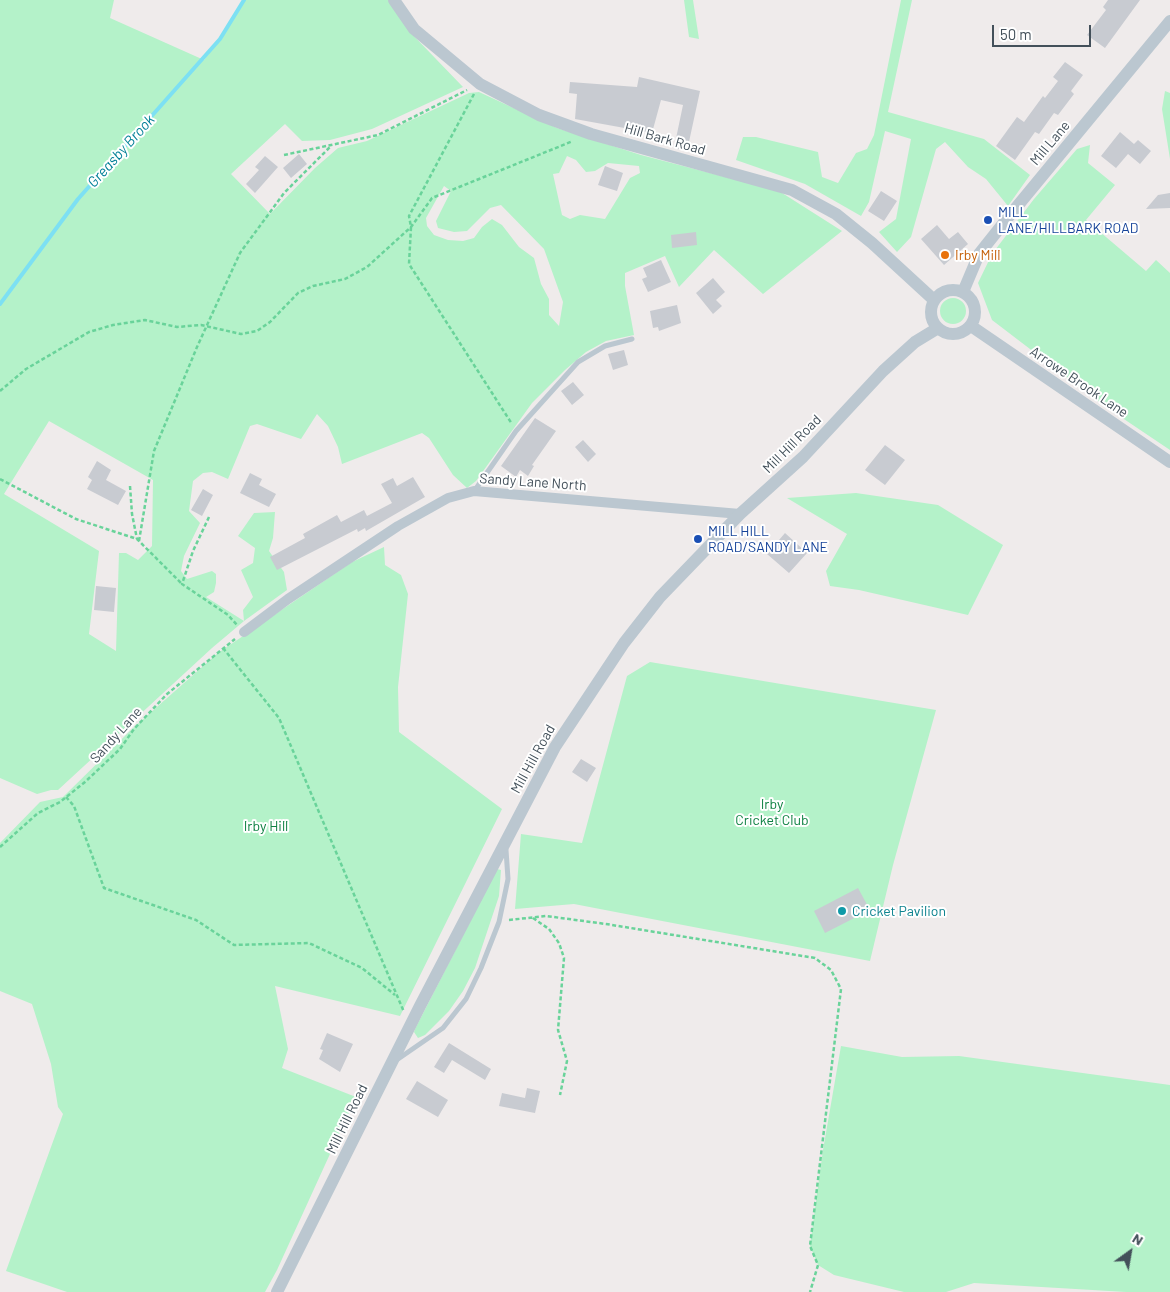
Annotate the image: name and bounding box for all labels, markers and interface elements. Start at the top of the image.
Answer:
scale bar [995,15,1094,47]
text: 50 m [1000,25,1032,43]
water label: Greasby Brook [84,111,158,191]
street label: Mill Lane [1027,117,1073,169]
street label: Hill Bark Road [622,119,708,159]
place label: MILL LANE/HILLBARK ROAD [998,204,1138,236]
marker: MILL LANE/HILLBARK ROAD [982,214,994,226]
place label: Irby Mill [955,247,1001,263]
marker: Irby Mill [939,249,951,261]
street label: Arrowe Brook Lane [1027,343,1131,421]
street label: Mill Hill Road [759,411,825,477]
street label: Sandy Lane North [479,470,587,494]
place label: MILL HILL ROAD/SANDY LANE [708,523,828,556]
marker: MILL HILL ROAD/SANDY LANE [692,533,704,545]
street label: Sandy Lane [86,703,146,767]
street label: Mill Hill Road [507,722,559,796]
park label: Irby Cricket Club [735,796,809,829]
park label: Irby Hill [244,818,288,834]
place label: Cricket Pavilion [852,903,946,919]
marker: Cricket Pavilion [836,905,848,917]
street label: Mill Hill Road [323,1081,371,1157]
north arrow [1105,1227,1155,1277]
text: N [1130,1229,1147,1249]

